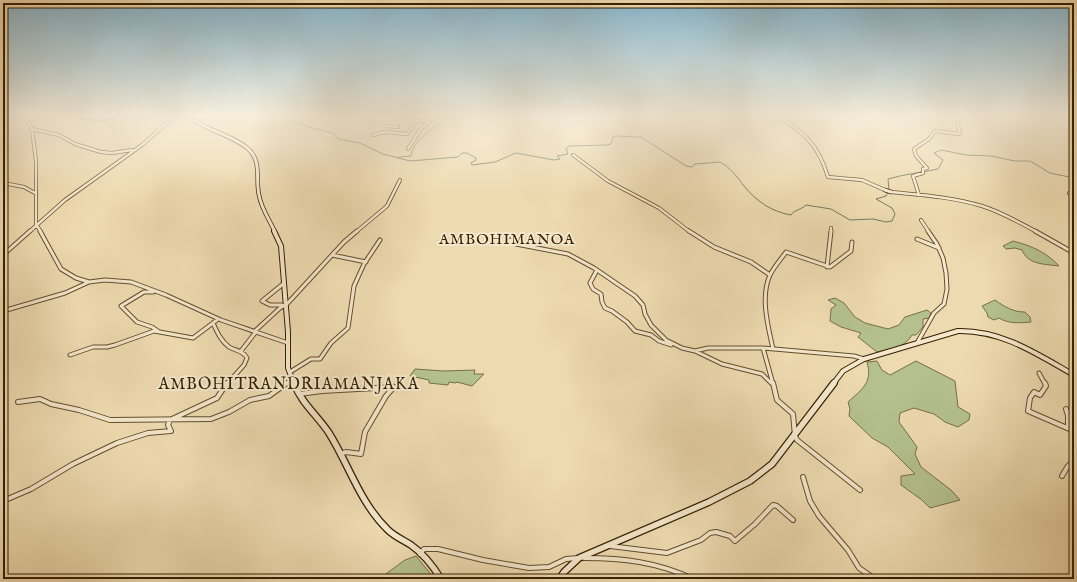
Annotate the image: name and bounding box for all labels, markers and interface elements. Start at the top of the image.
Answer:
district label: AMBOHIMANOA [438,230,575,249]
district label: AMBOHITRANDRIAMANJAKA [157,375,420,395]

